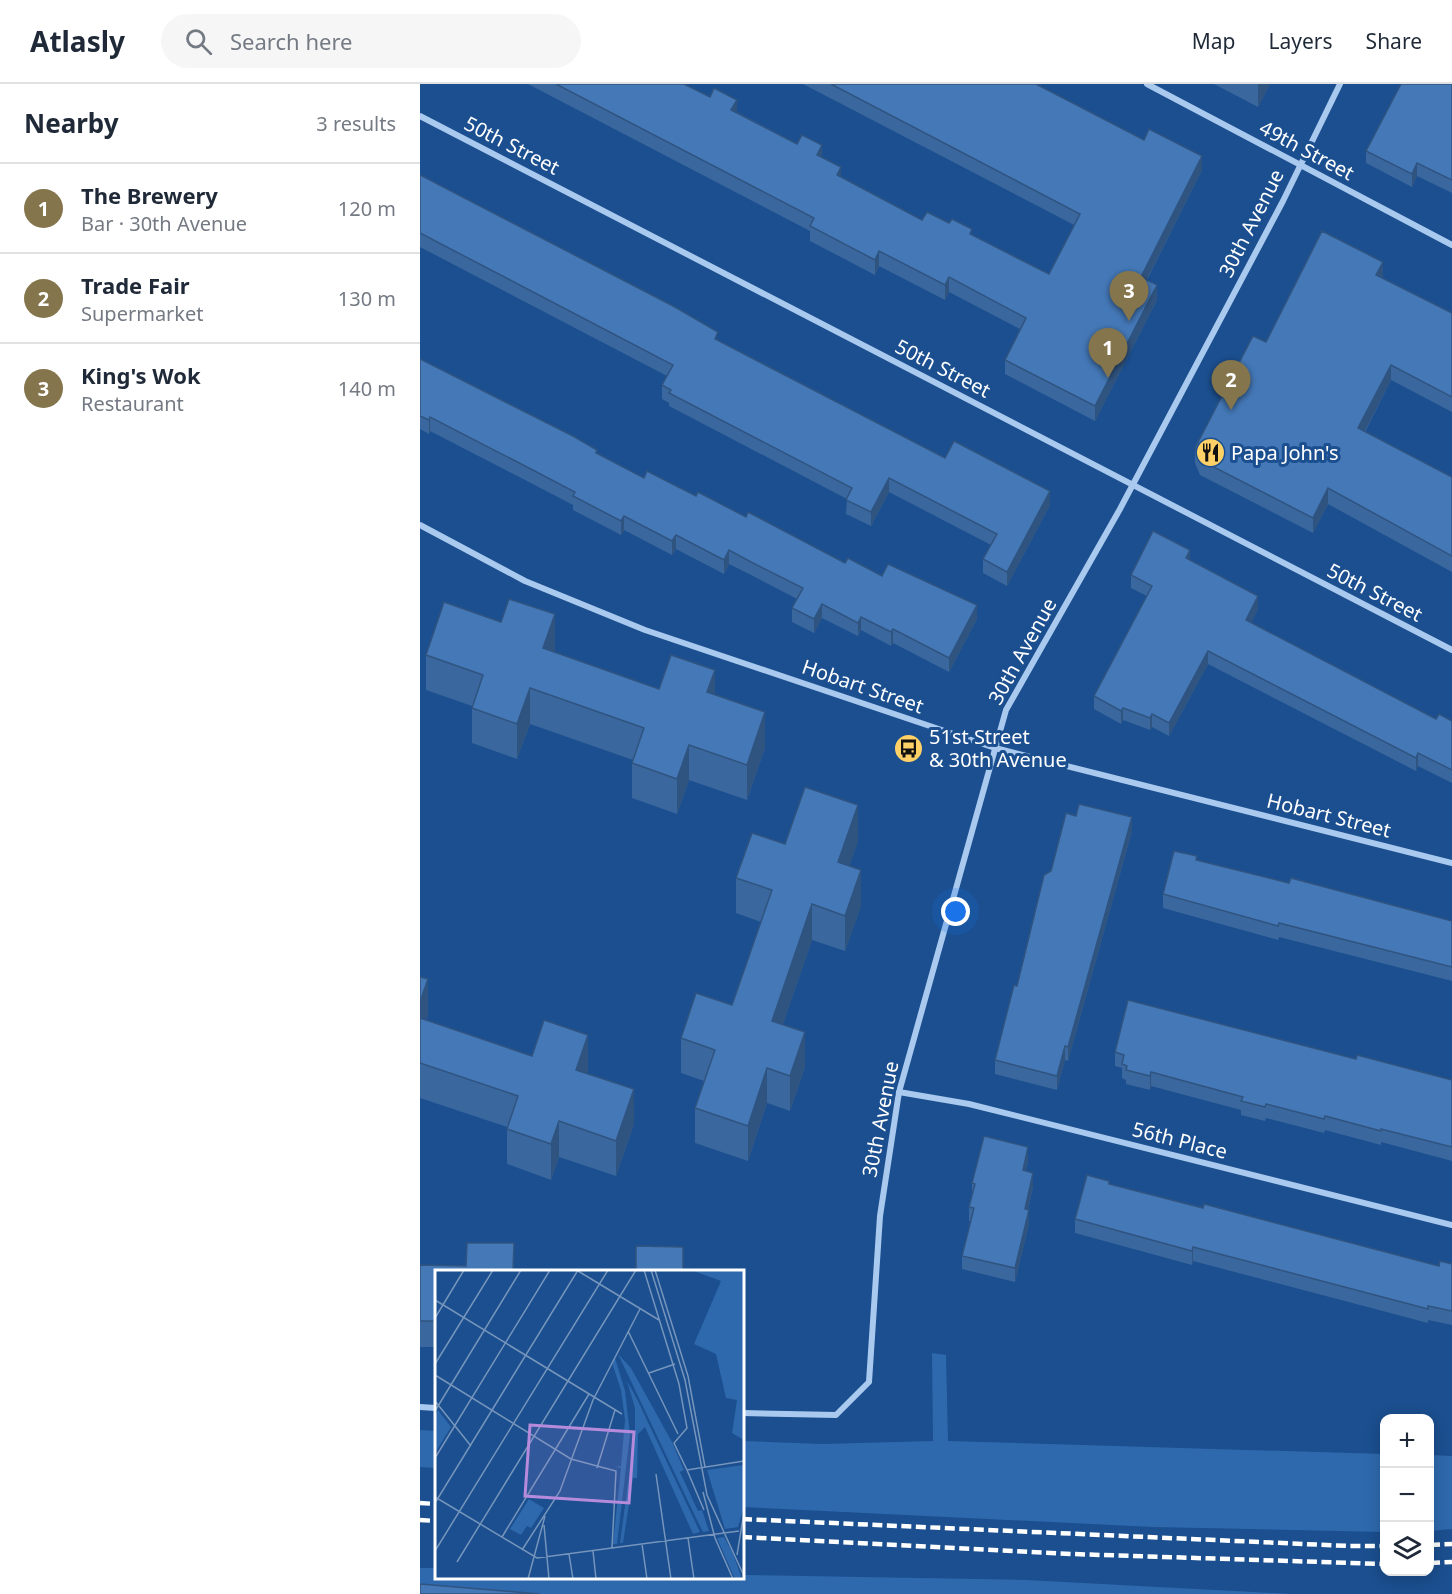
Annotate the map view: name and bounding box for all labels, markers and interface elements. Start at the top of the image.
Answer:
search box [161,14,581,68]
text: Atlasly [30,22,125,60]
icon: search [182,25,215,58]
text: Search here [230,26,352,56]
text: Map [1192,27,1236,55]
text: Layers [1269,27,1333,55]
text: Share [1366,27,1422,55]
text: Nearby [24,105,119,141]
street label: 50th Street [460,109,564,181]
text: 3 results [316,110,396,137]
street label: 49th Street [1255,114,1359,186]
street label: 30th Avenue [1212,164,1290,282]
text: The Brewery [81,180,218,210]
text: 1 [38,195,49,222]
text: 120 m [338,195,396,222]
text: Bar · 30th Avenue [81,210,247,237]
text: Trade Fair [81,270,190,300]
pin: 3 [1110,272,1148,321]
text: 2 [38,285,49,312]
text: 130 m [338,285,396,312]
text: Supermarket [81,300,204,327]
pin: 1 [1088,328,1128,378]
street label: 50th Street [891,332,995,404]
text: King's Wok [81,360,201,390]
pin: 2 [1212,360,1250,410]
text: 3 [38,375,49,402]
text: 140 m [338,375,396,402]
text: Restaurant [81,390,184,417]
restaurant icon: Papa John's [1194,436,1226,468]
place label: Papa John's [1231,439,1339,466]
street label: 50th Street [1323,556,1427,628]
street label: 30th Avenue [982,593,1062,709]
street label: Hobart Street [799,653,927,719]
place label: 51st Street & 30th Avenue [929,723,1067,773]
bus stop icon: 51st Street & 30th Avenue [892,732,924,764]
street label: Hobart Street [1264,787,1394,843]
your location [941,897,970,926]
street label: 30th Avenue [856,1059,904,1179]
street label: 56th Place [1130,1115,1230,1165]
inset map [435,1270,744,1579]
map controls [1380,1414,1434,1576]
button: + [1380,1414,1434,1468]
button: − [1380,1468,1434,1522]
button: layers [1380,1522,1434,1576]

